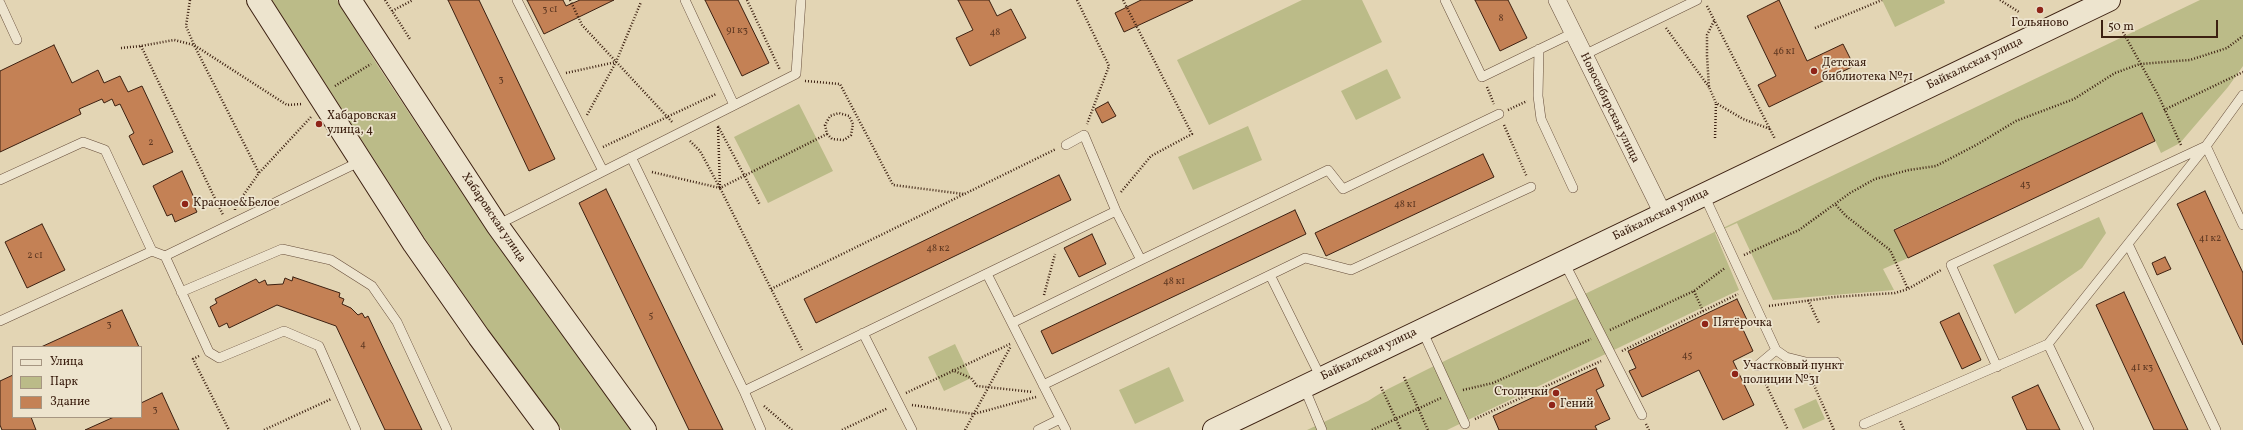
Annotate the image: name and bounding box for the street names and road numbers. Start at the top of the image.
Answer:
street label: Байкальская улица [1925,34,2025,94]
street label: Новосибирская улица [1576,51,1642,165]
street label: Хабаровская улица [458,170,528,266]
street label: Байкальская улица [1611,185,1711,245]
street label: Байкальская улица [1319,325,1419,385]

